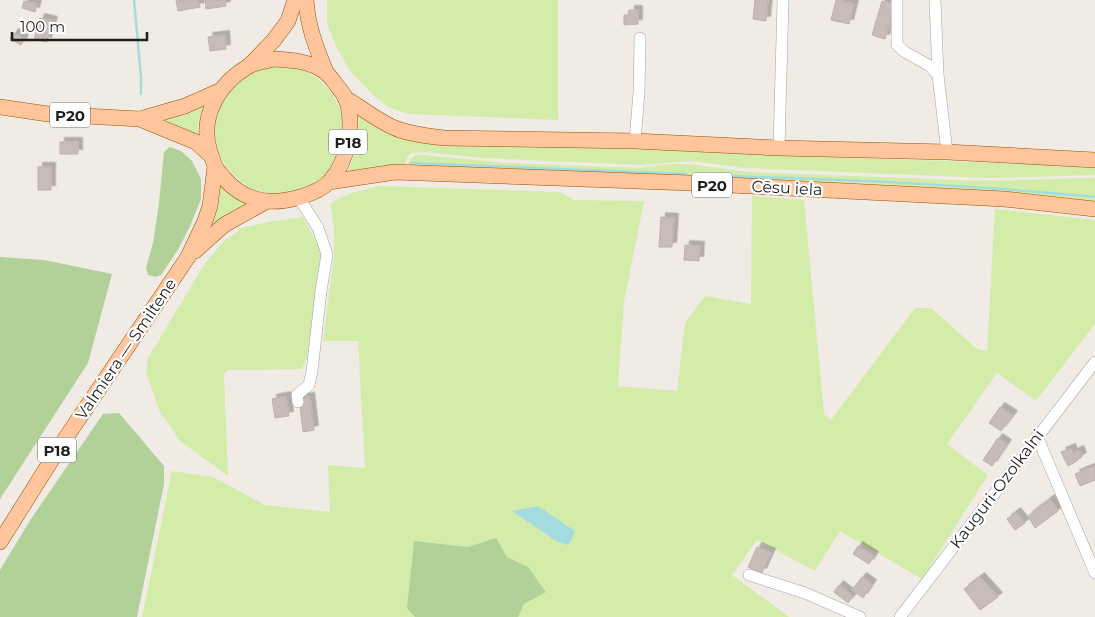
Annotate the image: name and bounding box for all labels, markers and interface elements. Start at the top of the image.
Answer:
scale bar [12,10,148,42]
text: 100 m [20,17,65,36]
road number: P20 [50,102,90,128]
road number: P18 [329,130,367,154]
road number: P20 [692,172,732,198]
street label: Cēsu iela [751,177,823,199]
street label: Valmiera — Smiltene [72,275,180,423]
street label: Kauguri-Ozolkalni [946,426,1048,552]
road number: P18 [38,438,76,462]

